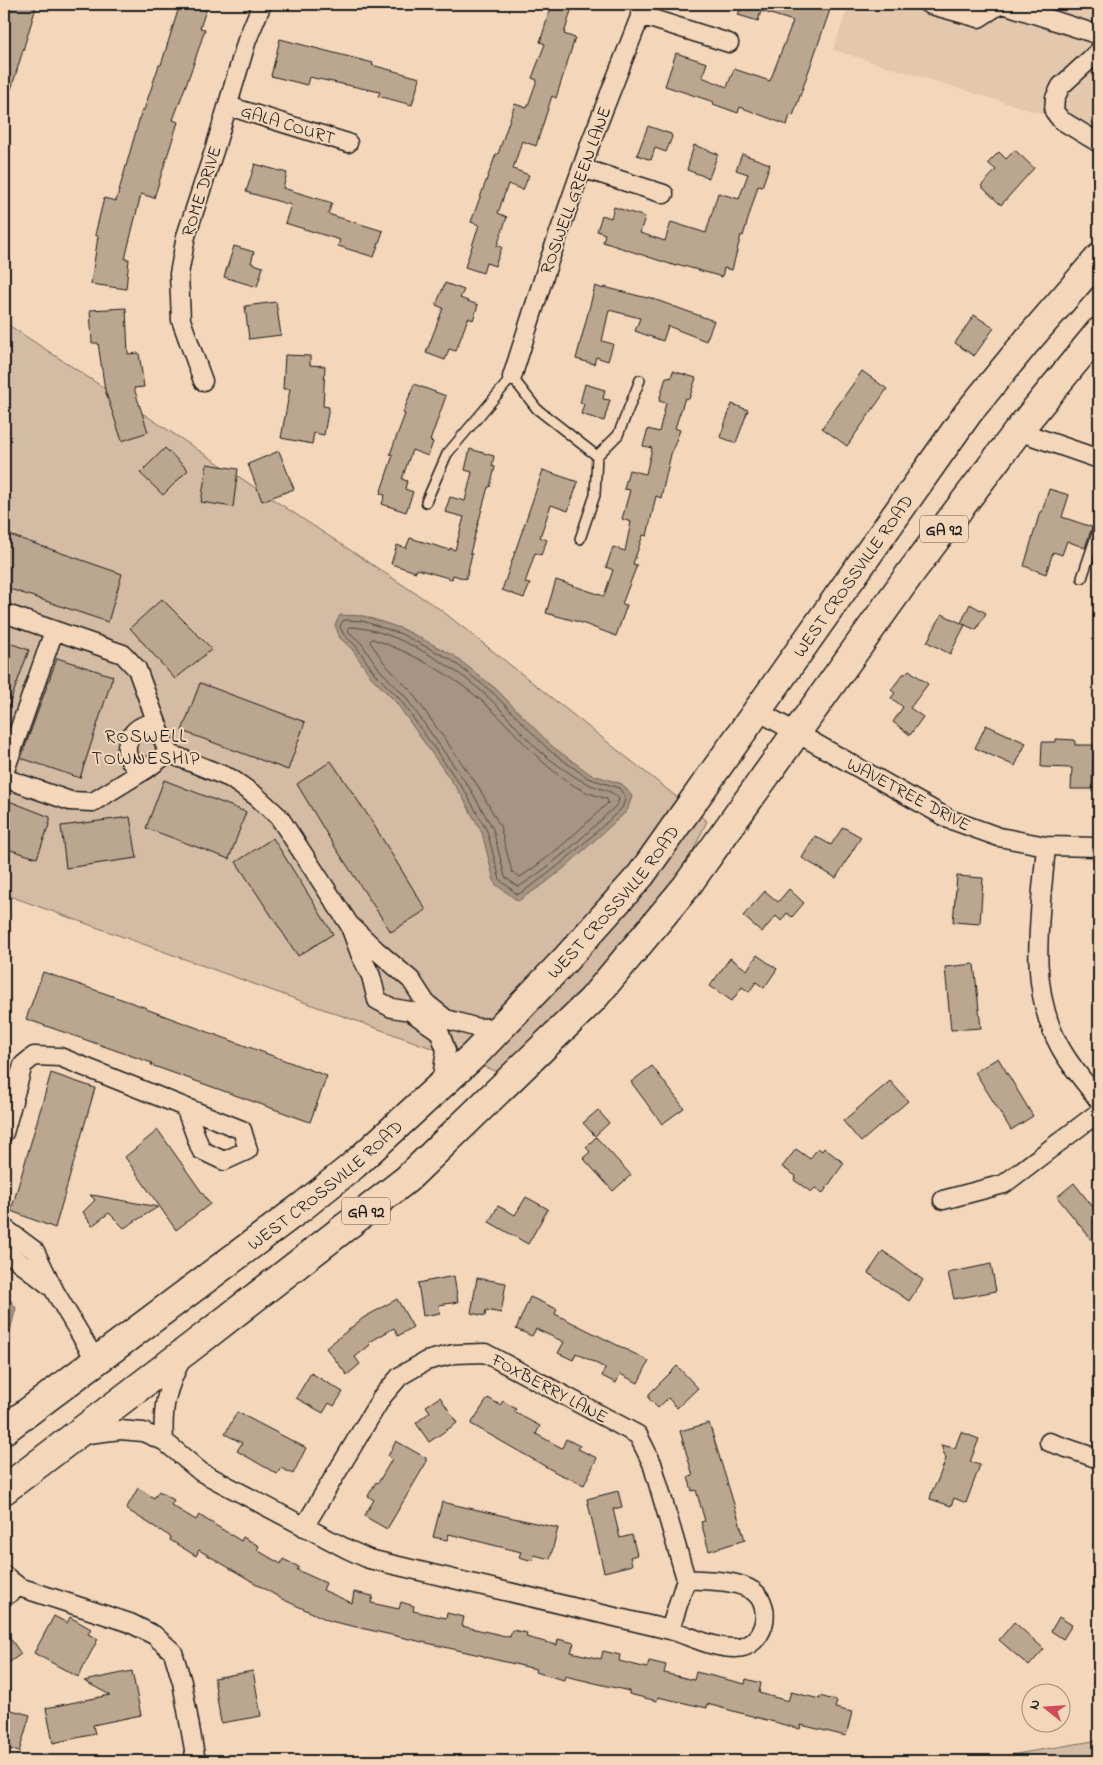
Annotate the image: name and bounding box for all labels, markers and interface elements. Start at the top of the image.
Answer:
street label: GALA COURT [237,99,338,153]
street label: ROSWELL GREEN LANE [534,103,619,278]
street label: ROME DRIVE [176,143,230,240]
street label: WEST CROSSVILLE ROAD [788,490,921,664]
road number: GA 92 [920,516,968,542]
district label: ROSWELL TOWNESHIP [92,724,201,773]
street label: WAVETREE DRIVE [842,752,975,839]
street label: WEST CROSSVILLE ROAD [542,821,687,986]
street label: WEST CROSSVILLE ROAD [243,1115,410,1258]
road number: GA 92 [342,1198,390,1224]
street label: FOXBERRY LANE [485,1348,612,1431]
north arrow [1020,1682,1070,1732]
text: N [1024,1697,1046,1712]

